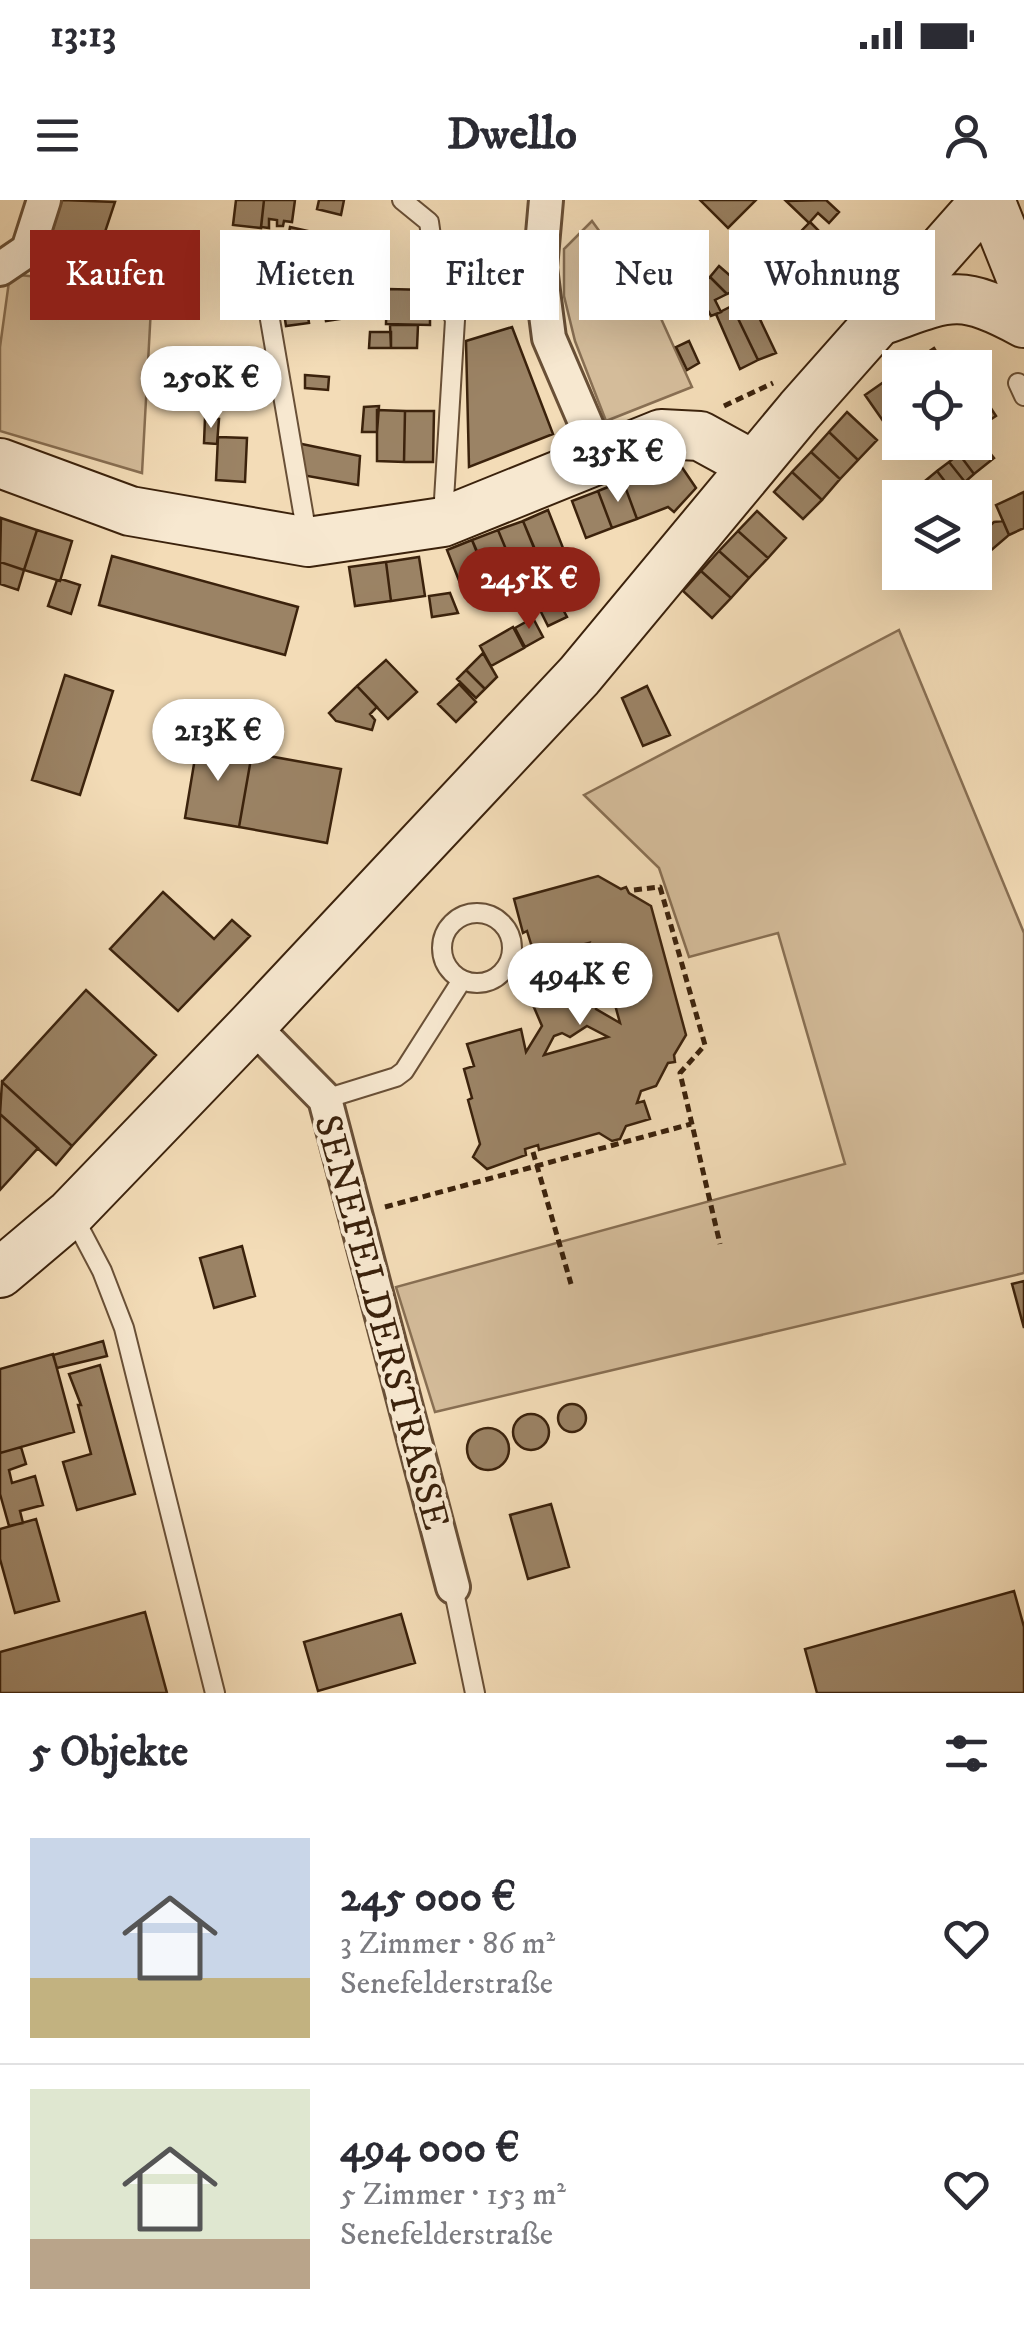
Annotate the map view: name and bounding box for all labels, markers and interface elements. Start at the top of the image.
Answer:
text: 13:13 [50,11,116,59]
text: Dwello [447,107,577,163]
icon: menu [30,108,85,163]
icon: person [939,108,994,163]
chip: Kaufen [30,230,200,320]
chip: Mieten [220,230,390,320]
chip: Filter [410,230,559,320]
chip: Neu [579,230,709,320]
chip: Wohnung [729,230,935,320]
pin: 250K € [130,346,292,431]
map controls [882,350,992,590]
button: locate [882,350,992,460]
text: 250K € [163,358,259,398]
pin: 235K € [537,420,699,505]
text: 235K € [572,432,664,472]
button: layers [882,480,992,590]
pin: 245K € [448,547,610,632]
text: 245K € [480,559,578,599]
pin: 213K € [137,699,299,784]
text: 213K € [174,711,262,751]
pin: 494K € [499,943,661,1028]
text: 494K € [530,955,630,995]
street label: SENEFELDERSTRASSE [303,1110,460,1535]
icon: filters [939,1726,994,1781]
text: 5 Objekte [30,1727,188,1779]
text: 245 000 € [340,1872,516,1924]
icon: home [110,1878,230,1998]
icon: heart [939,1911,994,1966]
text: 3 Zimmer · 86 m² [340,1924,555,1964]
text: Senefelderstraße [340,1964,553,2004]
text: 494 000 € [340,2123,520,2175]
icon: home [110,2129,230,2249]
icon: heart [939,2162,994,2217]
text: 5 Zimmer · 153 m² [340,2175,566,2215]
text: Senefelderstraße [340,2215,553,2255]

